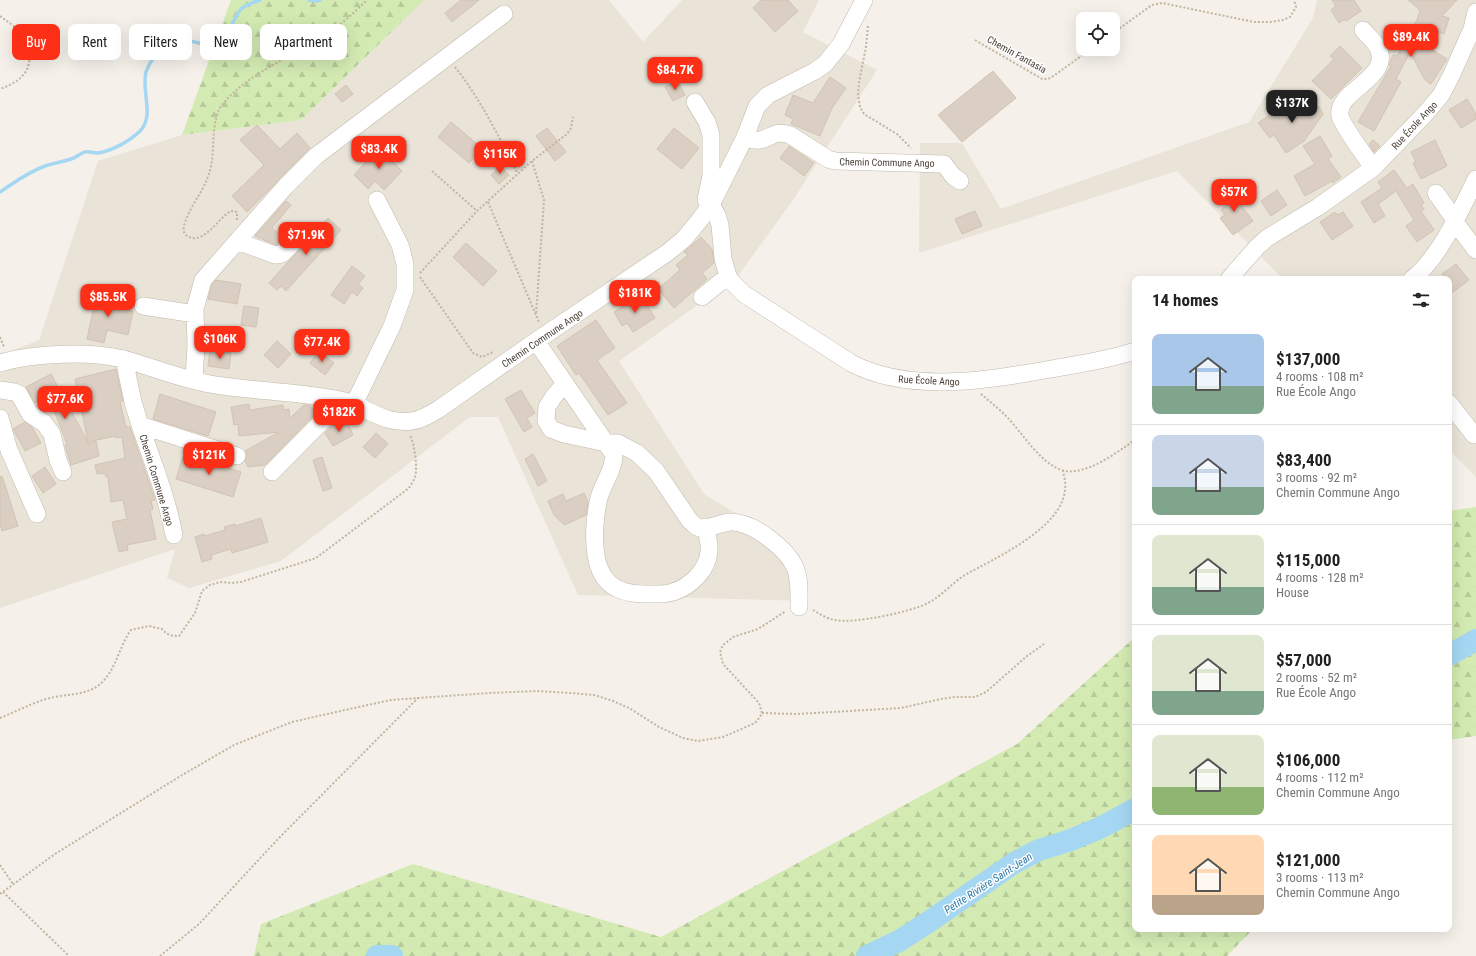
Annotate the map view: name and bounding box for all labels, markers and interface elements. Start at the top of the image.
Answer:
map controls [1076,12,1120,56]
button: locate [1076,12,1120,56]
chip: Buy [12,24,60,60]
chip: Rent [68,24,121,60]
chip: Filters [129,24,192,60]
chip: New [200,24,252,60]
chip: Apartment [260,24,347,60]
pin: $89.4K [1378,24,1444,58]
text: $89.4K [1392,29,1430,44]
street label: Chemin Fantasia [985,34,1048,75]
pin: $84.7K [642,57,708,91]
text: $84.7K [656,62,694,77]
pin: $137K [1264,90,1320,124]
text: $137K [1275,95,1309,110]
street label: Rue École Ango [1389,98,1439,152]
pin: $83.4K [346,136,412,170]
text: $83.4K [360,141,398,156]
pin: $115K [472,141,528,175]
text: $115K [483,146,517,161]
street label: Chemin Commune Ango [839,156,935,169]
pin: $57K [1210,179,1258,213]
text: $57K [1221,184,1247,199]
pin: $71.9K [273,222,339,256]
text: $71.9K [287,227,325,242]
pin: $181K [607,280,663,314]
pin: $85.5K [75,284,141,318]
text: $181K [618,285,652,300]
text: $85.5K [89,289,127,304]
icon: filters [1410,289,1432,311]
text: 14 homes [1152,290,1218,310]
street label: Chemin Commune Ango [500,307,585,370]
pin: $106K [192,326,248,360]
pin: $77.4K [289,329,355,363]
text: $106K [203,331,237,346]
text: $77.4K [303,334,341,349]
text: $137,000 [1276,349,1340,369]
icon: home [1184,350,1232,398]
text: 4 rooms · 108 m² [1276,369,1363,384]
street label: Rue École Ango [898,372,960,388]
text: Rue École Ango [1276,384,1356,399]
pin: $77.6K [32,386,98,420]
text: $77.6K [46,391,84,406]
pin: $182K [311,399,367,433]
text: $182K [322,404,356,419]
street label: Chemin Commune Ango [137,433,176,527]
pin: $121K [181,442,237,476]
text: $121K [192,447,226,462]
text: $83,400 [1276,450,1332,470]
icon: home [1184,451,1232,499]
text: 3 rooms · 92 m² [1276,470,1357,485]
text: Chemin Commune Ango [1276,485,1400,500]
text: $115,000 [1276,550,1340,570]
icon: home [1184,551,1232,599]
text: 4 rooms · 128 m² [1276,570,1363,585]
text: House [1276,585,1309,600]
text: $57,000 [1276,650,1332,670]
icon: home [1184,651,1232,699]
text: 2 rooms · 52 m² [1276,670,1357,685]
text: Rue École Ango [1276,685,1356,700]
text: $106,000 [1276,750,1340,770]
icon: home [1184,751,1232,799]
text: 4 rooms · 112 m² [1276,770,1363,785]
text: Chemin Commune Ango [1276,785,1400,800]
water label: Petite Rivière Saint-Jean [942,850,1035,917]
text: $121,000 [1276,850,1340,870]
icon: home [1184,851,1232,899]
text: 3 rooms · 113 m² [1276,870,1363,885]
text: Chemin Commune Ango [1276,885,1400,900]

